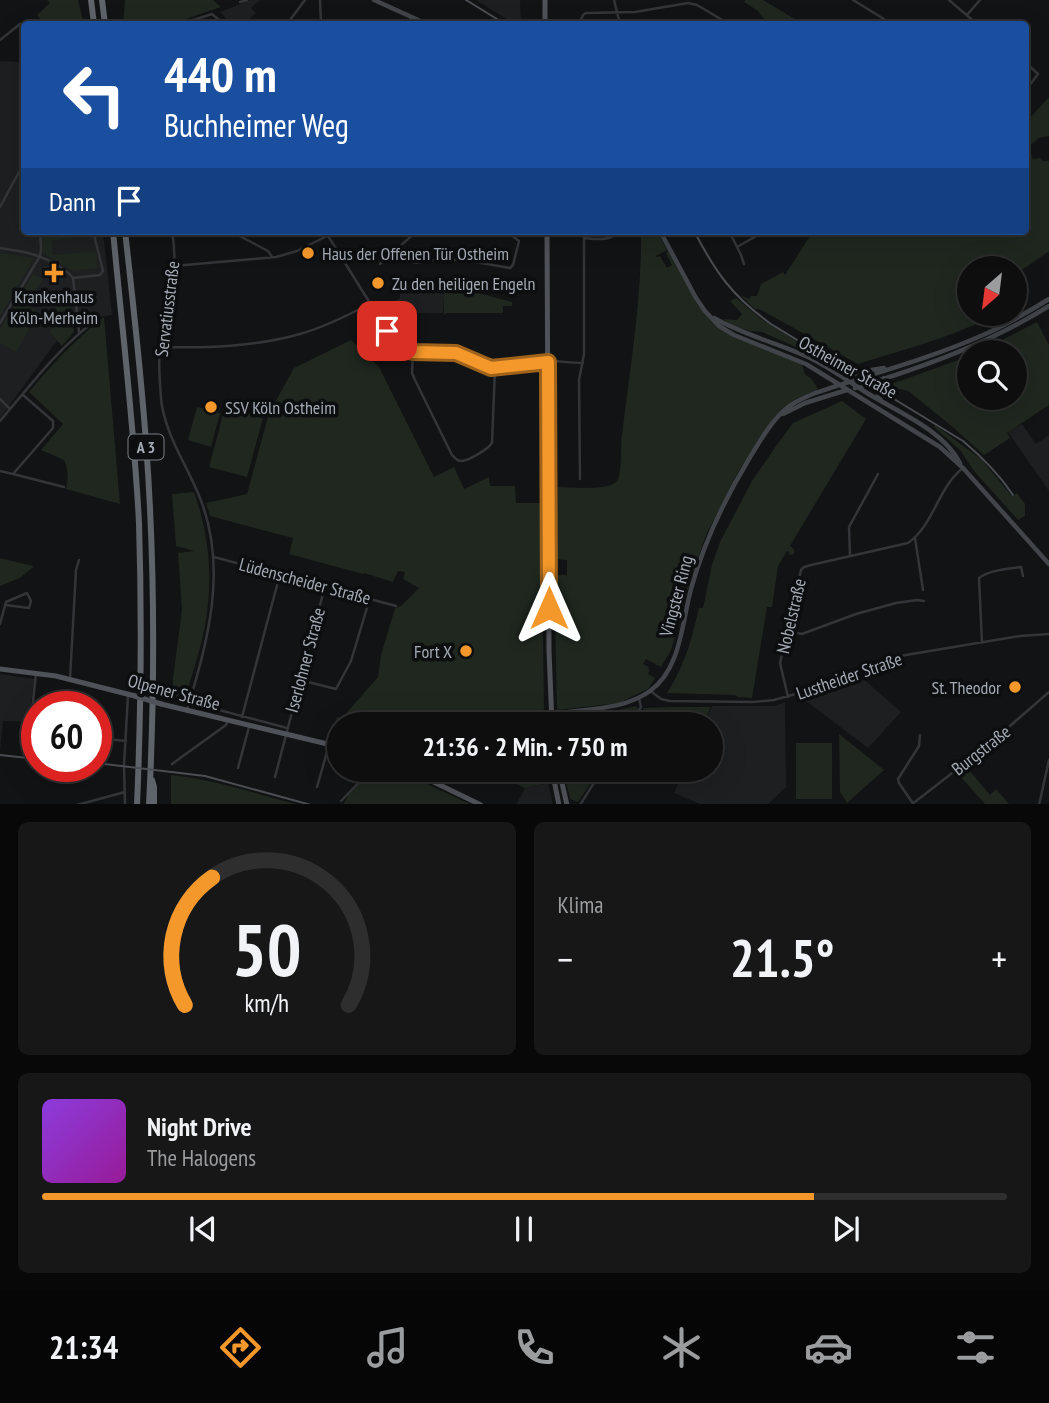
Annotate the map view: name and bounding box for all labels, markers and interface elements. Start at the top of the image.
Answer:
text: 440 m [164,42,277,106]
icon: left [49,49,140,140]
text: Buchheimer Weg [164,104,349,146]
icon: arrive [110,182,148,220]
text: Dann [49,185,96,218]
place label: Haus der Offenen Tür Ostheim [322,242,509,265]
marker: Haus der Offenen Tür Ostheim [300,245,316,261]
north arrow [957,256,1027,326]
map controls [957,256,1027,410]
street label: Servatiusstraße [150,260,184,358]
marker: Krankenhaus Köln-Merheim [44,263,64,283]
place label: Zu den heiligen Engeln [392,272,535,295]
marker: Zu den heiligen Engeln [370,275,386,291]
place label: Krankenhaus Köln-Merheim [10,285,98,329]
pin [357,301,417,361]
icon: arrive [368,312,406,350]
street label: Ostheimer Straße [795,330,901,404]
button: search [957,340,1027,410]
place label: SSV Köln Ostheim [225,396,336,419]
marker: SSV Köln Ostheim [203,399,219,415]
road number: A 3 [128,434,164,460]
street label: Lüdenscheider Straße [237,552,373,610]
street label: Vingster Ring [654,553,698,640]
position arrow [512,571,586,645]
street label: Nobelstraße [771,576,811,656]
street label: Iserlohner Straße [280,605,330,715]
place label: Fort X [414,640,452,663]
marker: Fort X [458,643,474,659]
street label: Lustheider Straße [793,647,905,705]
street label: Olpener Straße [125,669,223,715]
place label: St. Theodor [931,676,1001,699]
marker: St. Theodor [1007,679,1023,695]
speed limit sign: 60 [21,691,112,782]
street label: Burgstraße [947,720,1015,780]
text: 21:36 · 2 Min. · 750 m [423,730,627,763]
text: Klima [558,890,603,919]
text: 50 [232,901,302,995]
text: 21.5° [730,924,835,991]
text: − [558,934,573,983]
text: + [991,934,1007,983]
text: km/h [245,986,289,1018]
text: Night Drive [147,1110,252,1143]
text: The Halogens [147,1143,256,1172]
icon: previous [184,1210,222,1248]
icon: pause [505,1210,543,1248]
icon: next [827,1210,865,1248]
icon: directions [216,1323,265,1372]
icon: music [363,1323,412,1372]
icon: phone [510,1323,559,1372]
icon: climate [657,1323,706,1372]
icon: car [804,1323,853,1372]
icon: filters [951,1323,1000,1372]
text: 21:34 [49,1326,118,1368]

